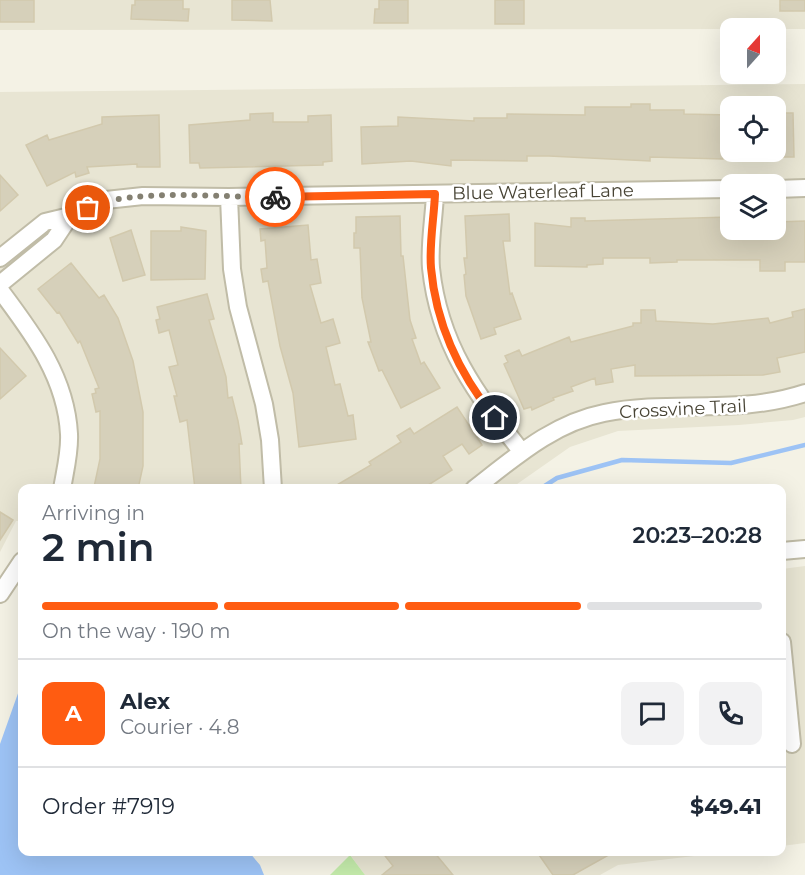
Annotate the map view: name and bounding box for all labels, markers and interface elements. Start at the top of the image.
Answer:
north arrow [720,18,786,84]
map controls [720,18,786,240]
button: locate [720,96,786,162]
courier [245,167,305,227]
button: layers [720,174,786,240]
street label: Blue Waterleaf Lane [452,179,634,205]
icon: bike [259,181,292,214]
pin [62,182,113,233]
icon: bag [71,191,104,224]
pin [469,392,520,443]
street label: Crossvine Trail [619,395,747,423]
icon: home [478,401,511,434]
text: Arriving in [42,501,145,525]
text: 20:23–20:28 [633,522,762,549]
text: 2 min [42,523,155,571]
text: On the way · 190 m [42,619,231,643]
button: chat [621,682,684,745]
button: phone [699,682,762,745]
text: Alex [120,688,170,715]
text: A [65,700,82,727]
text: Courier · 4.8 [120,715,239,739]
text: Order #7919 [42,793,175,820]
text: $49.41 [690,793,762,820]

